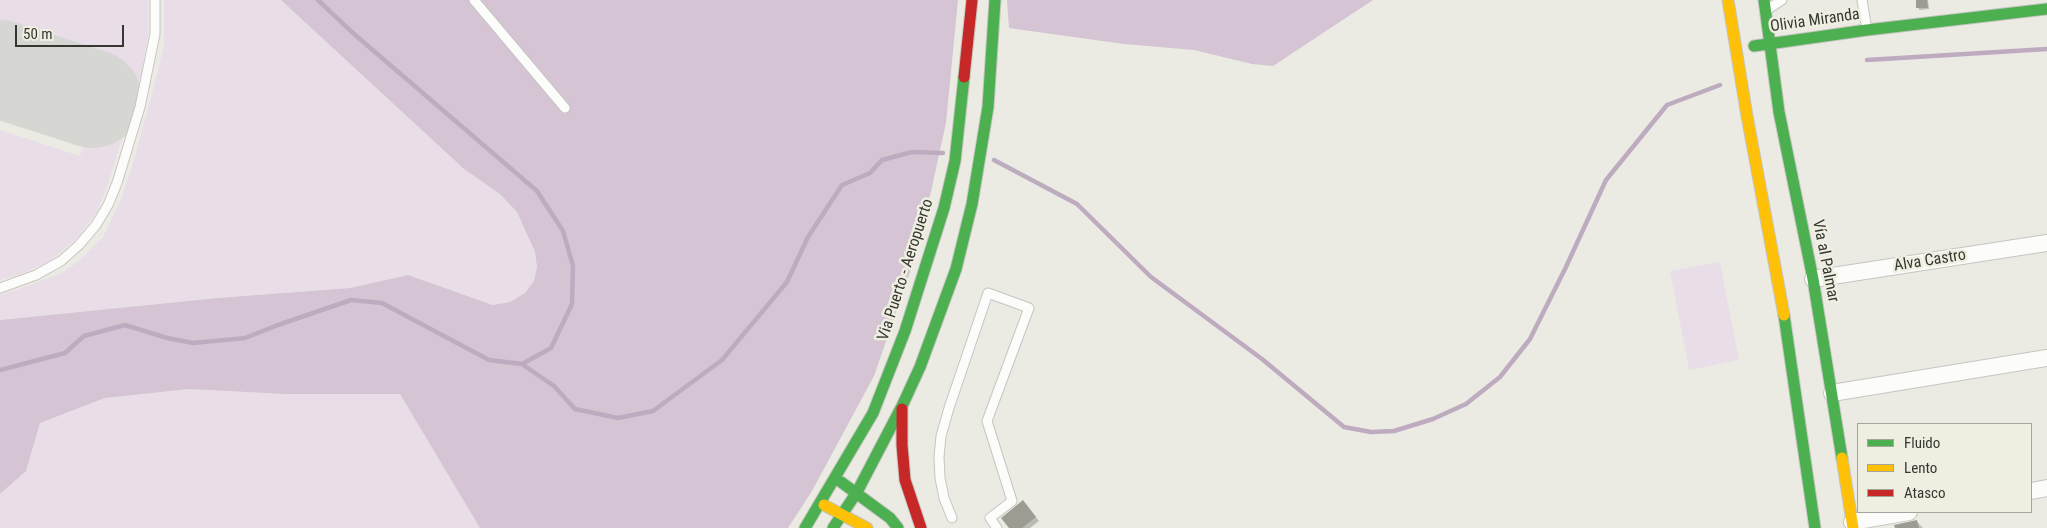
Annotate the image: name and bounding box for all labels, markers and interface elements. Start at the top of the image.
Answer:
street label: Olivia Miranda [1769,5,1861,37]
scale bar [18,15,126,47]
text: 50 m [23,25,53,43]
street label: Via Puerto - Aeropuerto [874,197,938,343]
street label: Vía al Palmar [1808,218,1842,304]
street label: Alva Castro [1893,246,1967,276]
legend [1857,423,2032,513]
text: Fluido [1904,434,1940,452]
text: Lento [1904,459,1937,477]
text: Atasco [1904,484,1945,502]

